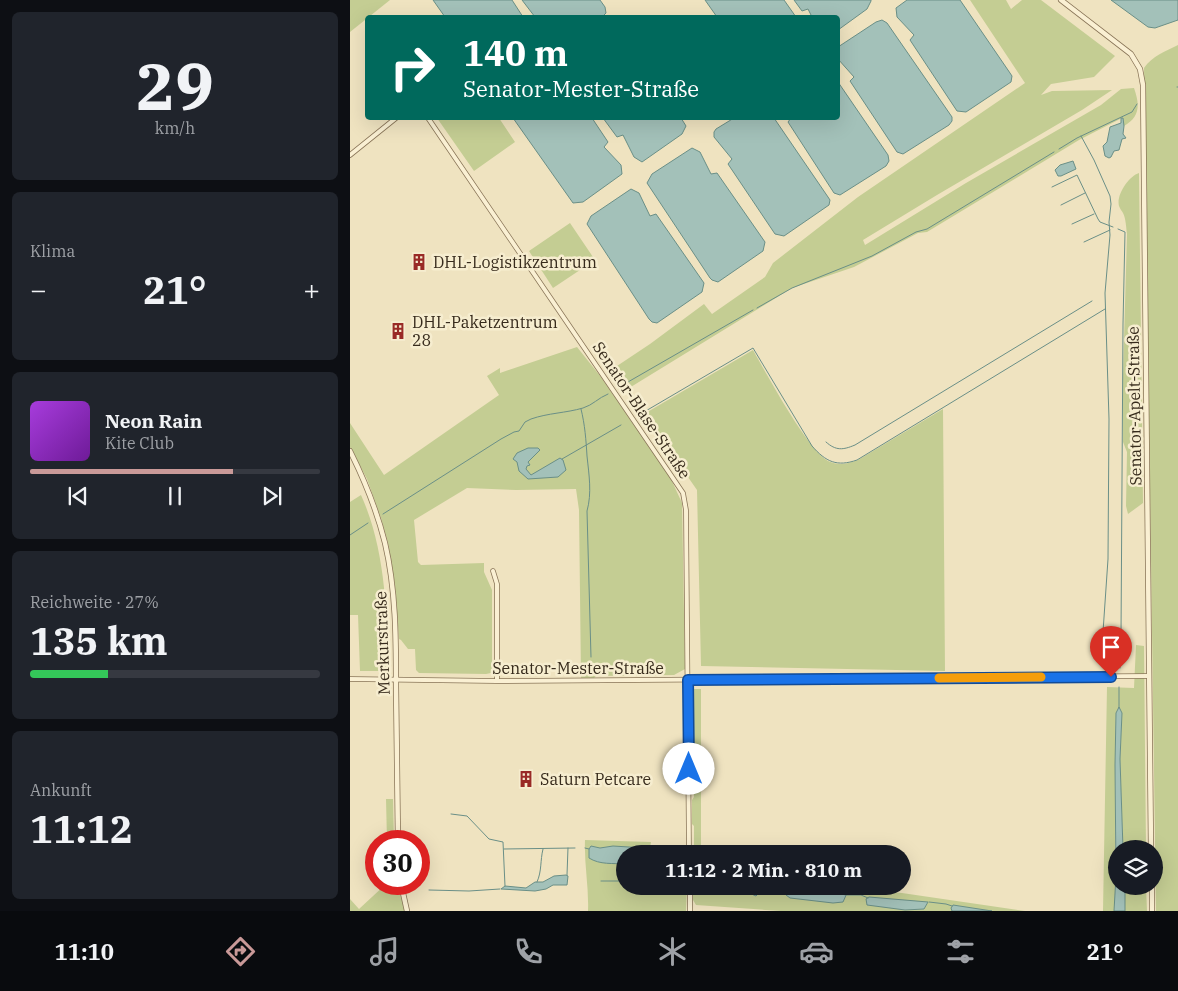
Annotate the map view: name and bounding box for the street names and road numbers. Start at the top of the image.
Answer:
street label: Senator-Apelt-Straße [1123,326,1145,486]
street label: Senator-Blase-Straße [589,338,695,482]
street label: Merkurstraße [370,591,394,695]
street label: Senator-Mester-Straße [492,658,664,678]

